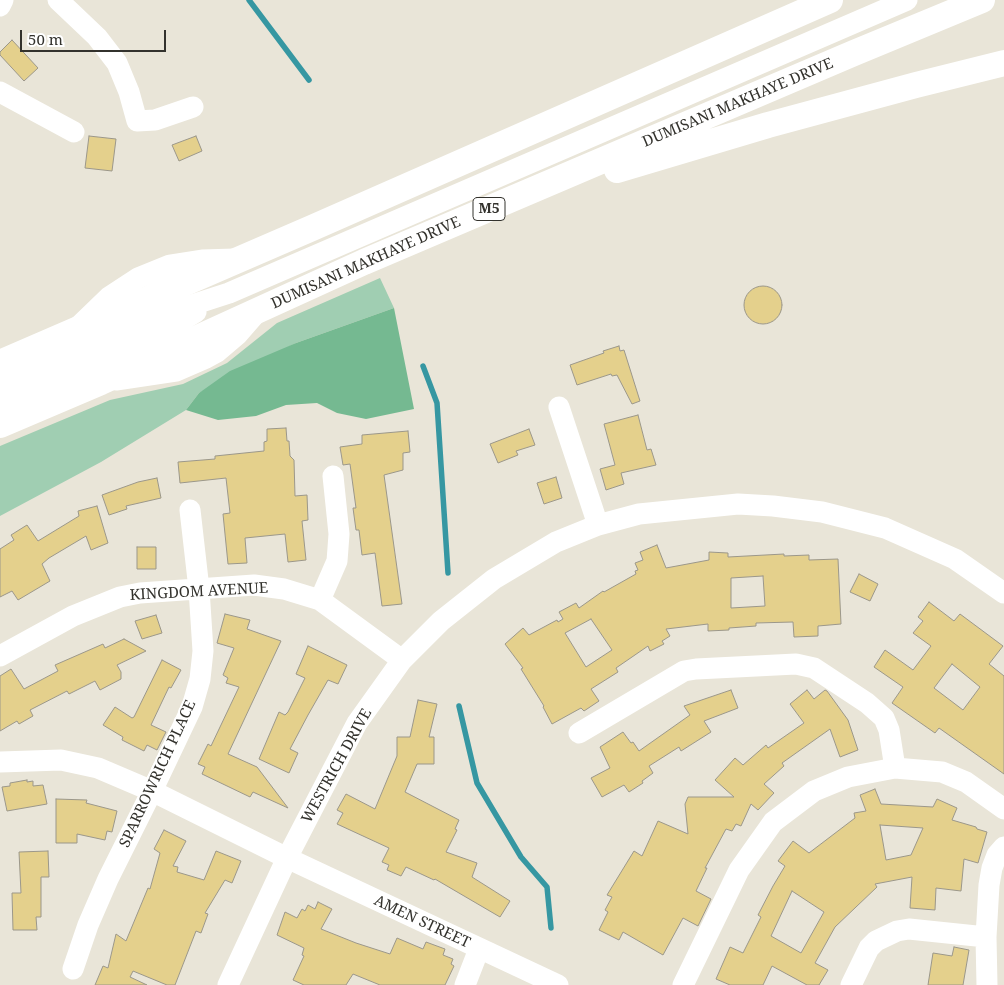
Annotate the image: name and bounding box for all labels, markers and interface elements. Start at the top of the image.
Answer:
scale bar [22,20,169,52]
text: 50 m [28,29,63,49]
street label: DUMISANI MAKHAYE DRIVE [640,55,836,151]
road number: M5 [473,198,505,220]
street label: DUMISANI MAKHAYE DRIVE [269,213,463,313]
street label: KINGDOM AVENUE [129,579,269,605]
street label: SPARROWRICH PLACE [116,697,200,851]
street label: WESTRICH DRIVE [298,706,376,826]
street label: AMEN STREET [371,892,473,952]

